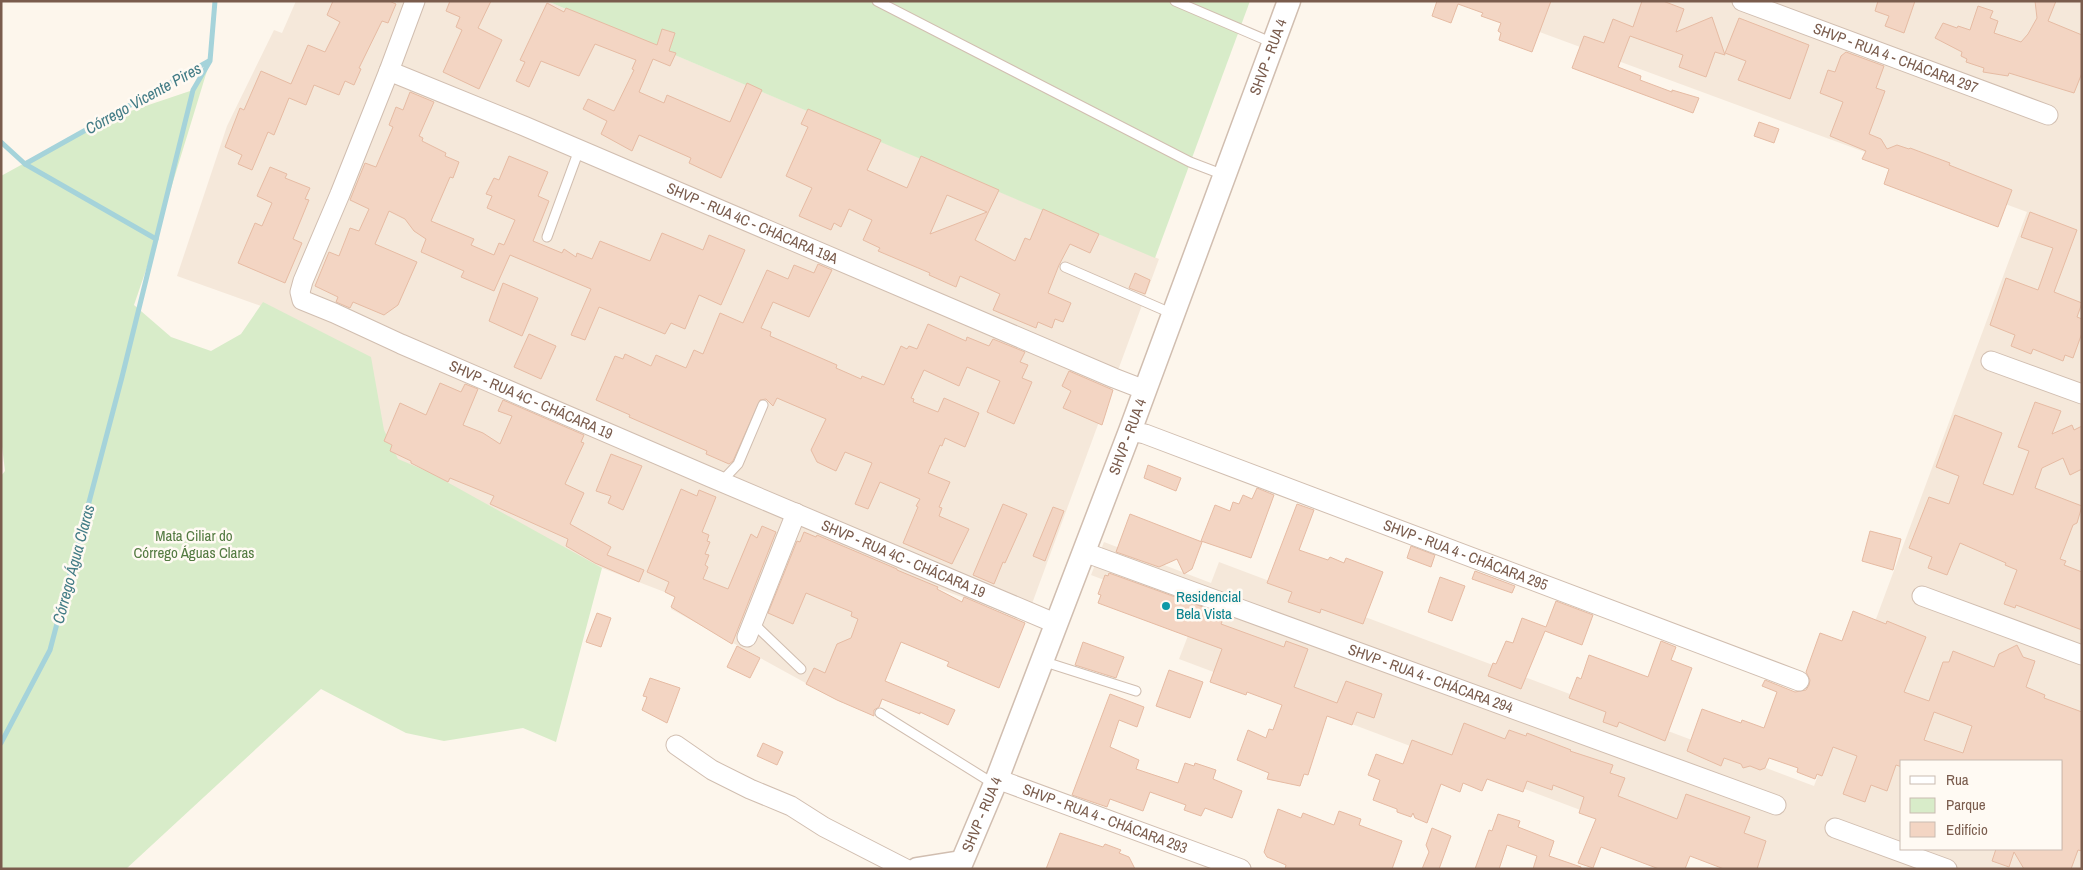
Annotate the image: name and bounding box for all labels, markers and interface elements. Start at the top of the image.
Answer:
street label: SHVP - RUA 4 [1244,16,1292,98]
street label: SHVP - RUA 4 - CHÁCARA 297 [1811,18,1981,98]
water label: Córrego Vicente Pires [81,57,205,139]
street label: SHVP - RUA 4C - CHÁCARA 19A [663,177,842,269]
street label: SHVP - RUA 4C - CHÁCARA 19 [446,355,616,444]
street label: SHVP - RUA 4 [1103,395,1151,478]
water label: Córrego Água Claras [47,502,100,626]
street label: SHVP - RUA 4C - CHÁCARA 19 [818,514,989,603]
street label: SHVP - RUA 4 - CHÁCARA 295 [1381,514,1551,595]
park label: Mata Ciliar do Córrego Águas Claras [133,525,255,563]
place label: Residencial Bela Vista [1176,586,1241,624]
marker: Residencial Bela Vista [1160,600,1172,612]
street label: SHVP - RUA 4 - CHÁCARA 294 [1345,638,1516,718]
legend [1900,760,2063,850]
text: Rua [1946,769,1969,790]
street label: SHVP - RUA 4 [956,773,1007,855]
street label: SHVP - RUA 4 - CHÁCARA 293 [1020,778,1191,858]
text: Parque [1946,794,1986,815]
text: Edifício [1946,819,1988,840]

